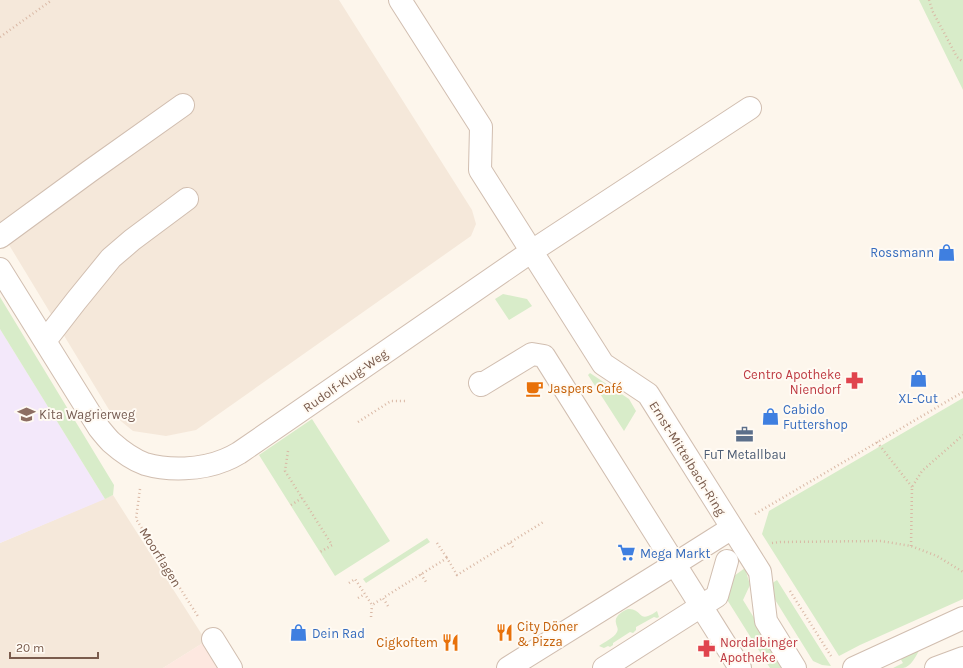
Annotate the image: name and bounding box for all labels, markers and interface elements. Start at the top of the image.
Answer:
shop icon: Rossmann [937,242,957,262]
place label: Rossmann [870,245,934,260]
street label: Rudolf-Klug-Weg [300,345,391,415]
place label: Centro Apotheke Niendorf [743,367,842,397]
shop icon: XL-Cut [908,369,928,389]
pharmacy icon: Centro Apotheke Niendorf [844,371,864,391]
cafe icon: Jaspers Café [525,378,545,398]
place label: Jaspers Café [548,381,623,396]
place label: XL-Cut [898,391,938,406]
street label: Ernst-Mittelbach-Ring [646,398,729,519]
place label: Cabido Futtershop [783,402,848,432]
school or university icon: Kita Wagrierweg [16,404,36,424]
shop icon: Cabido Futtershop [760,406,780,426]
place label: Kita Wagrierweg [39,407,136,422]
office icon: FuT Metallbau [735,425,755,445]
place label: FuT Metallbau [704,447,786,462]
street label: Moorflagen [136,525,185,590]
supermarket icon: Mega Markt [617,543,637,563]
place label: Mega Markt [640,546,710,561]
place label: City Döner & Pizza [517,619,578,649]
shop icon: Dein Rad [289,623,309,643]
restaurant icon: City Döner & Pizza [494,623,514,643]
place label: Dein Rad [312,626,365,641]
restaurant icon: Cigkoftem [441,632,461,652]
scale bar [10,634,98,660]
place label: Cigkoftem [376,635,438,650]
place label: Nordalbinger Apotheke [720,635,798,665]
pharmacy icon: Nordalbinger Apotheke [697,639,717,659]
text: 20 m [16,641,44,655]

